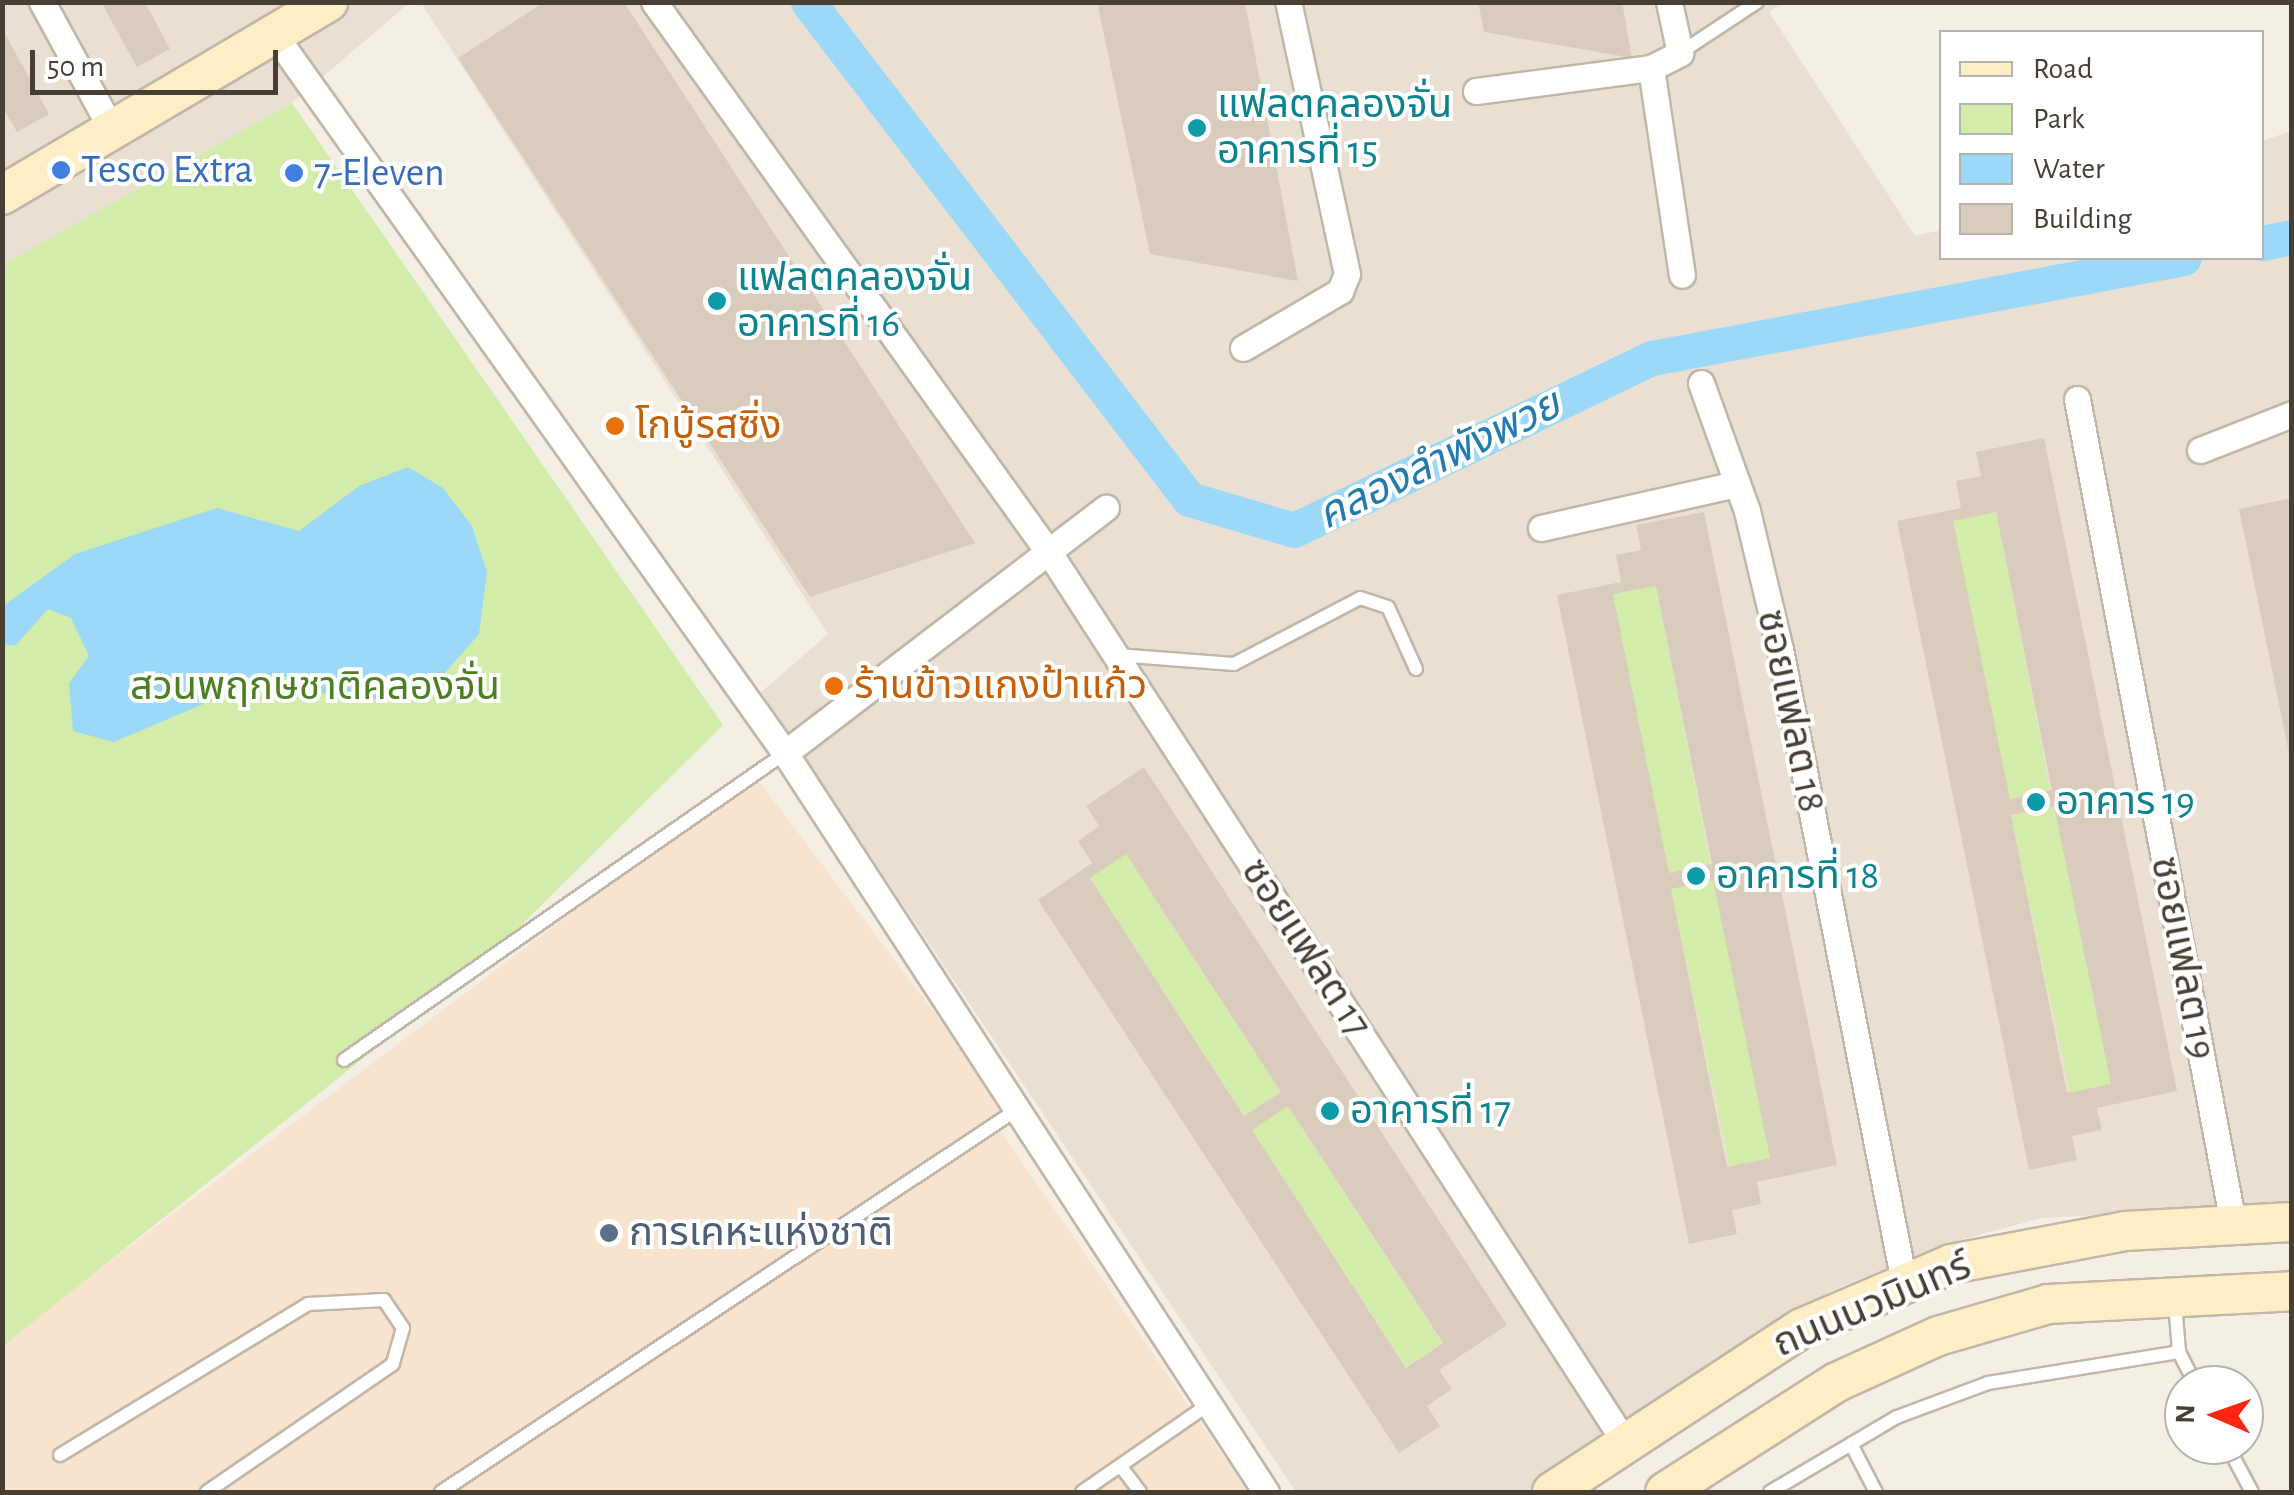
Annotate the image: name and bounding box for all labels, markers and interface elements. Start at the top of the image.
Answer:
scale bar [35,30,282,92]
legend [1939,30,2264,260]
text: 50 m [47,52,104,82]
text: Road [2033,54,2093,84]
place label: แฟลตคลองจั่น อาคารที่ 15 [1217,81,1452,175]
text: Park [2033,104,2085,134]
marker: แฟลตคลองจั่น อาคารที่ 15 [1186,117,1208,139]
place label: Tesco Extra [81,146,253,194]
place label: 7-Eleven [314,149,445,197]
text: Water [2033,154,2105,184]
marker: Tesco Extra [50,159,72,181]
marker: 7-Eleven [283,162,305,184]
text: Building [2033,204,2132,234]
place label: แฟลตคลองจั่น อาคารที่ 16 [737,254,972,348]
marker: แฟลตคลองจั่น อาคารที่ 16 [706,290,728,312]
water label: คลองลำพังพวย [1309,379,1569,541]
place label: โกบู้รสซิ่ง [635,402,782,450]
marker: โกบู้รสซิ่ง [604,415,626,437]
street label: ซอยแฟลต 18 [1746,605,1836,817]
place label: ร้านข้าวแกงป้าแก้ว [854,662,1147,710]
park label: สวนพฤกษชาติคลองจั่น [130,663,500,711]
marker: ร้านข้าวแกงป้าแก้ว [823,675,845,697]
place label: อาคาร 19 [2056,778,2195,826]
marker: อาคาร 19 [2025,791,2047,813]
street label: ซอยแฟลต 17 [1230,850,1382,1046]
place label: อาคารที่ 18 [1716,852,1879,900]
street label: ซอยแฟลต 19 [2140,852,2226,1064]
marker: อาคารที่ 18 [1685,865,1707,887]
place label: อาคารที่ 17 [1350,1087,1511,1135]
marker: อาคารที่ 17 [1319,1100,1341,1122]
place label: การเคหะแห่งชาติ [629,1209,893,1257]
marker: การเคหะแห่งชาติ [598,1222,620,1244]
street label: ถนนนวมินทร์ [1766,1242,1978,1368]
north arrow [2164,1365,2264,1465]
text: N [2172,1404,2200,1424]

